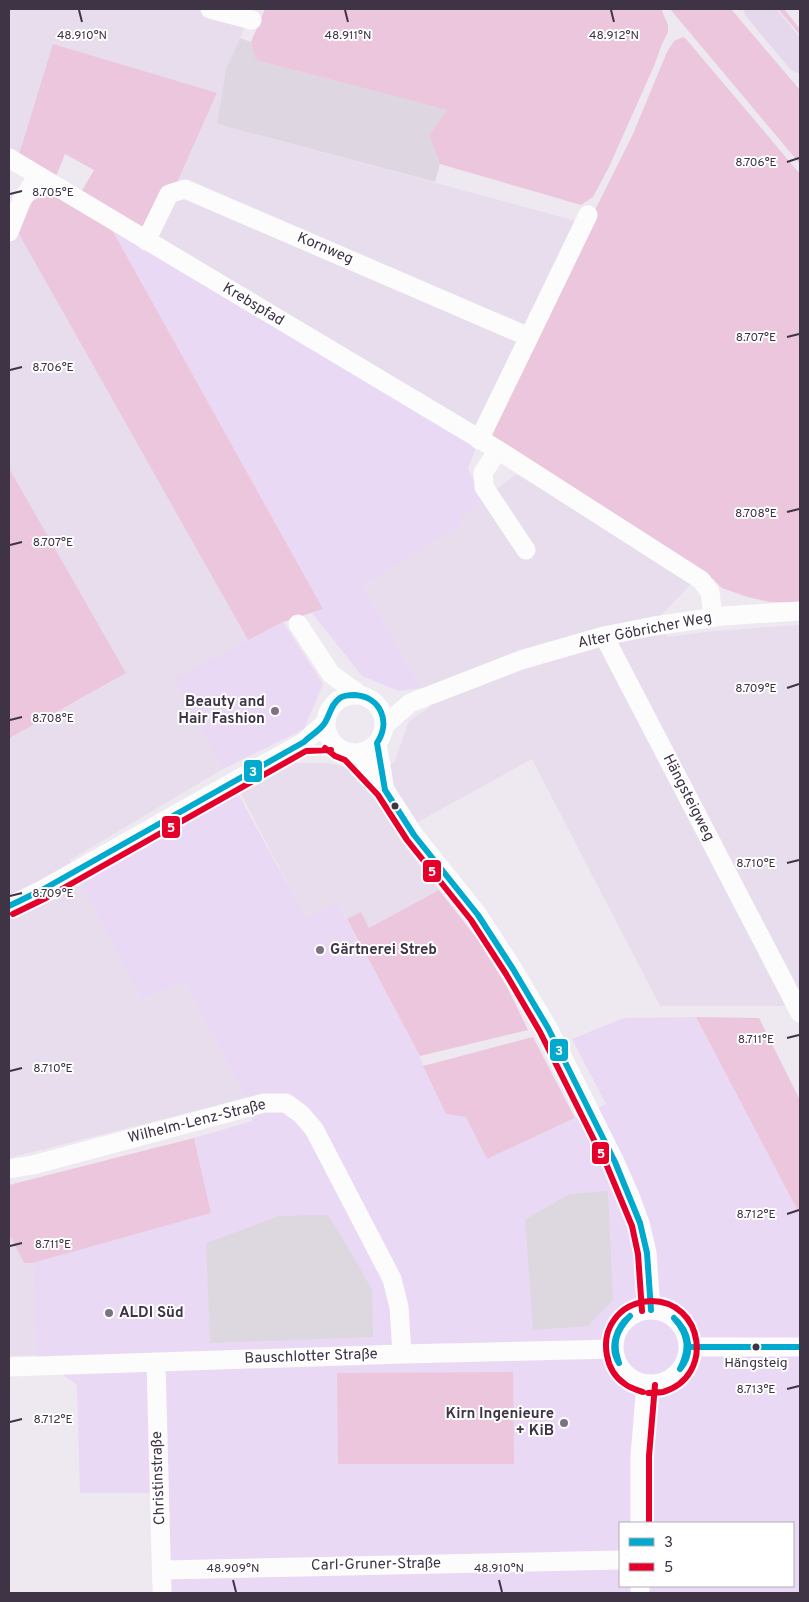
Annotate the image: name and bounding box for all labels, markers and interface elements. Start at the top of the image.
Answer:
text: 48.910°N [57,28,107,44]
text: 48.911°N [325,28,371,44]
text: 48.912°N [589,28,639,44]
text: 8.706°E [735,155,777,171]
text: 8.705°E [32,185,74,201]
street label: Kornweg [294,229,356,269]
street label: Krebspfad [219,279,287,331]
text: 8.707°E [736,330,776,346]
text: 8.706°E [32,360,74,376]
text: 8.708°E [735,506,777,522]
text: 8.707°E [33,535,73,551]
street label: Alter Göbricher Weg [576,609,714,653]
text: 8.709°E [735,681,777,697]
place label: Beauty and Hair Fashion [178,693,265,729]
marker: Beauty and Hair Fashion [269,705,281,717]
text: 8.708°E [32,711,74,727]
street label: Hängsteigweg [658,751,718,845]
line badge: 3 [243,759,263,783]
text: 3 [249,764,257,781]
unlabelled marker [390,801,400,811]
line badge: 5 [161,815,181,839]
text: 5 [167,820,175,837]
text: 8.710°E [736,856,776,872]
line badge: 5 [422,859,442,883]
text: 5 [428,864,436,881]
text: 8.709°E [32,886,74,902]
place label: Gärtnerei Streb [330,941,437,960]
marker: Gärtnerei Streb [314,944,326,956]
text: 8.711°E [738,1032,774,1048]
line badge: 3 [549,1038,569,1062]
text: 3 [555,1043,563,1060]
text: 8.710°E [33,1061,73,1077]
street label: Wilhelm-Lenz-Straße [126,1096,268,1148]
line badge: 5 [591,1141,610,1165]
text: 5 [597,1146,605,1163]
text: 8.712°E [736,1207,776,1223]
text: 8.711°E [35,1237,71,1253]
place label: ALDI Süd [119,1304,184,1323]
marker: ALDI Süd [103,1307,115,1319]
marker: Hängsteig [751,1342,761,1352]
street label: Bauschlotter Straße [244,1345,378,1369]
place label: Hängsteig [724,1355,788,1372]
text: 8.713°E [736,1382,776,1398]
place label: Kirn Ingenieure + KiB [446,1405,554,1441]
text: 8.712°E [33,1412,73,1428]
marker: Kirn Ingenieure + KiB [558,1417,570,1429]
street label: Christinstraße [148,1431,170,1525]
legend [619,1522,794,1587]
text: 3 [664,1534,673,1553]
street label: Carl-Gruner-Straße [311,1554,441,1576]
text: 5 [664,1559,673,1578]
text: 48.909°N [207,1561,259,1577]
text: 48.910°N [474,1561,524,1577]

